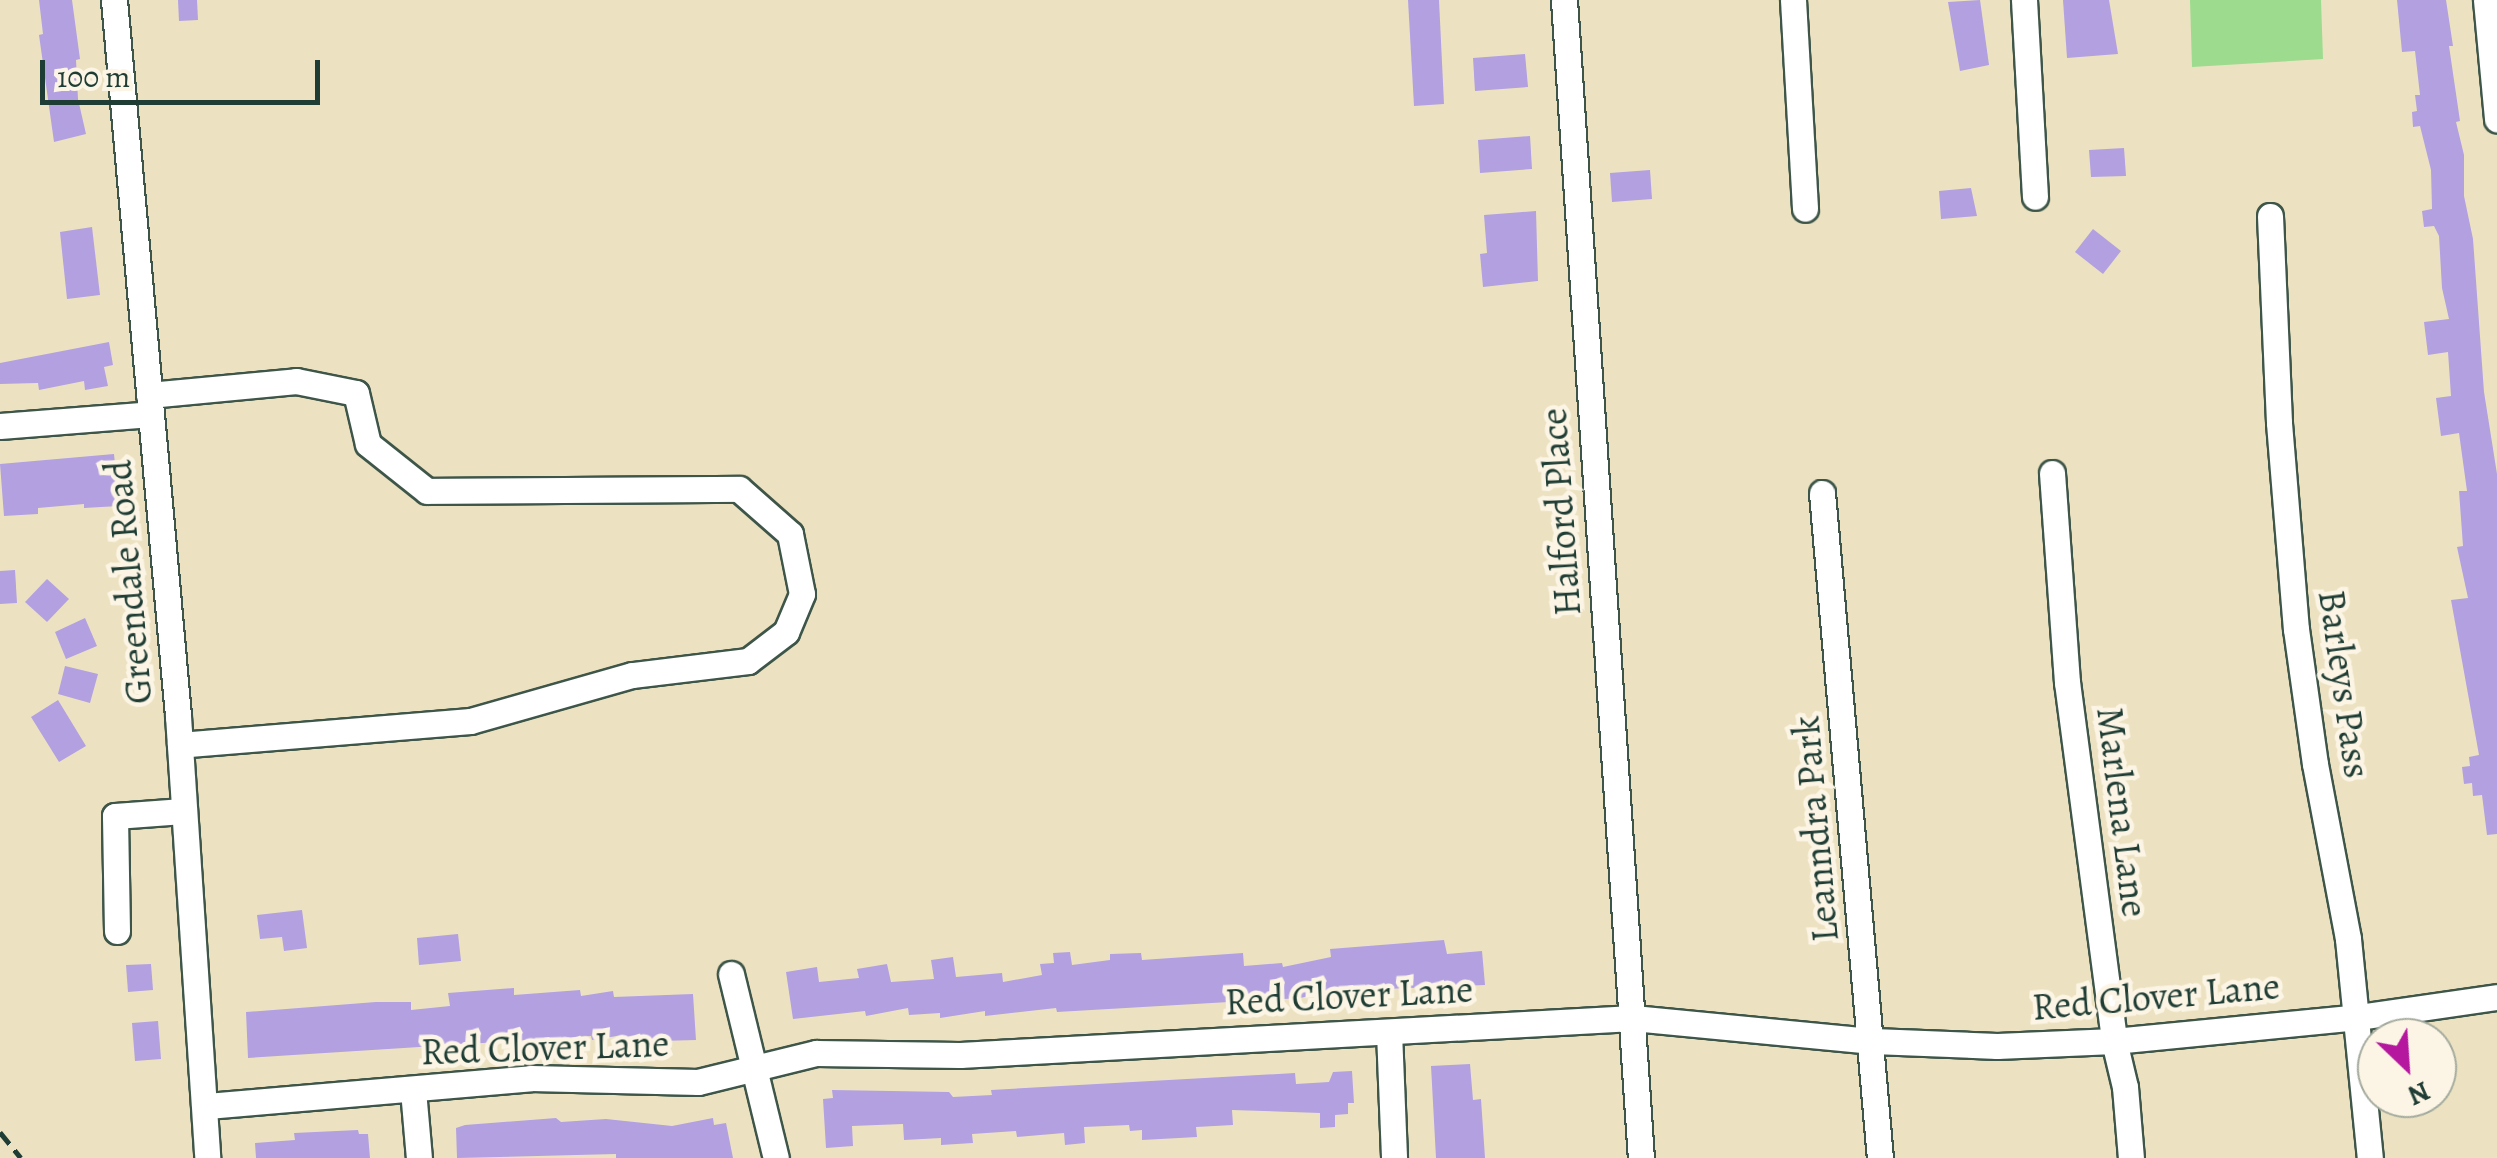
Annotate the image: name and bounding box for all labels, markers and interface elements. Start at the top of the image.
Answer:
scale bar [45,40,325,102]
text: 100 m [57,57,130,97]
street label: Halford Place [1531,407,1591,617]
street label: Greendale Road [96,458,162,706]
street label: Barleys Pass [2308,587,2380,781]
street label: Marlena Lane [2086,704,2158,920]
street label: Leanndra Park [1783,714,1849,944]
street label: Red Clover Lane [2030,963,2282,1031]
street label: Red Clover Lane [1224,967,1474,1025]
north arrow [2357,1018,2457,1118]
street label: Red Clover Lane [420,1021,670,1075]
text: N [2402,1072,2436,1115]

